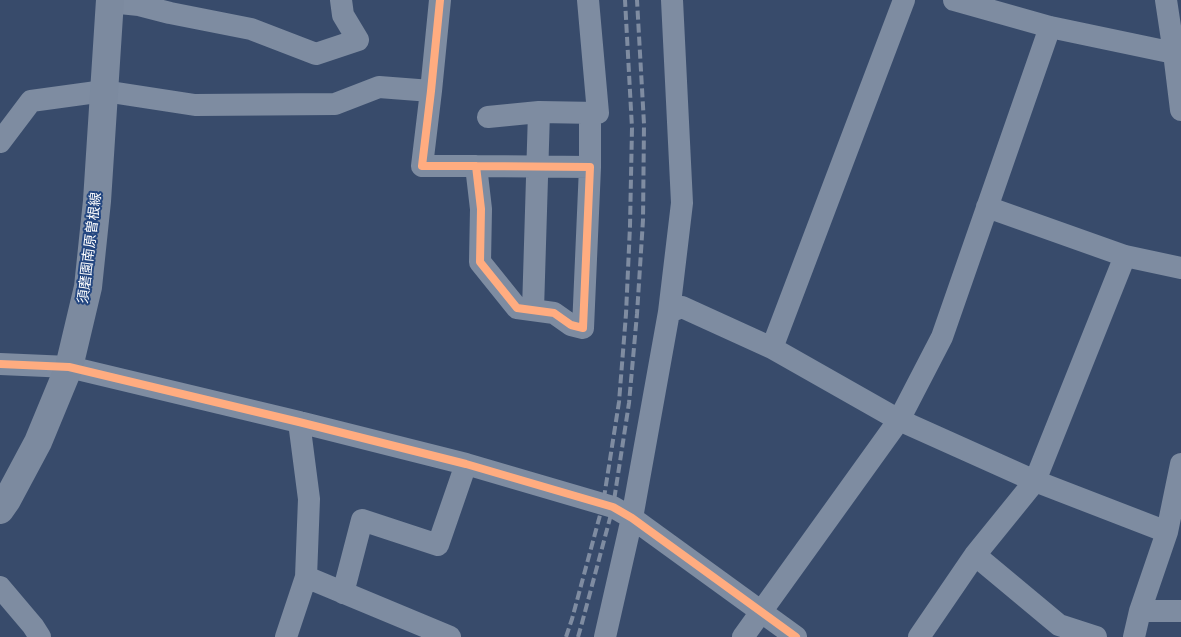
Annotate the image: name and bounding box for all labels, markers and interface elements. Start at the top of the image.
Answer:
street label: 須磨園南原曽根線 [75,191,105,305]

